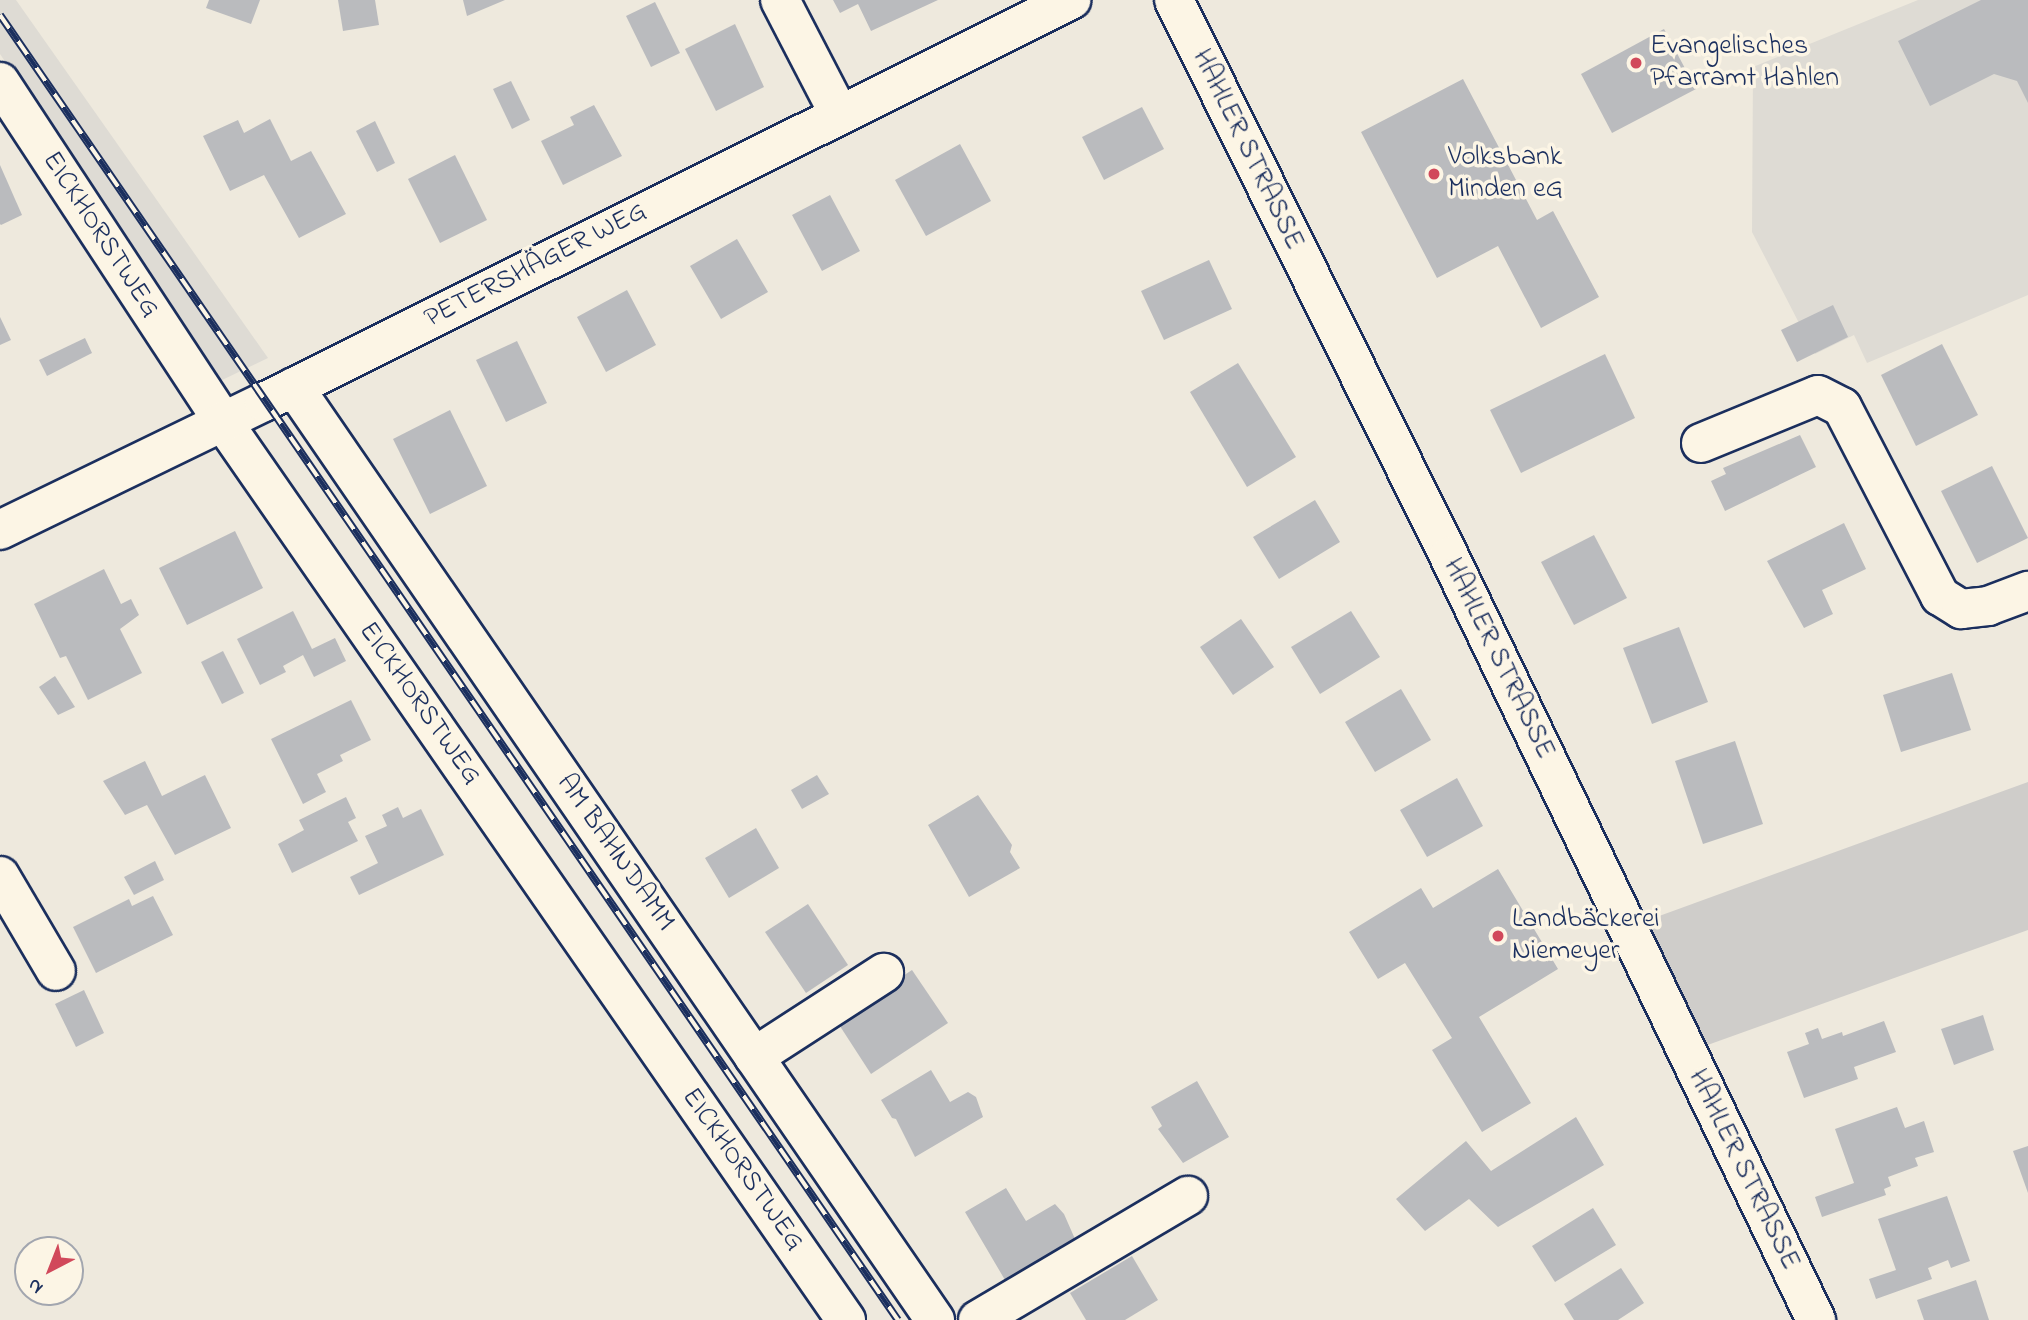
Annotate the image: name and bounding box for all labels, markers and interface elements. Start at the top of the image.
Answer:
place label: Evangelisches Pfarramt Hahlen [1650,30,1839,96]
street label: HAHLER STRASSE [1184,44,1310,256]
marker: Evangelisches Pfarramt Hahlen [1628,55,1644,71]
place label: Volksbank Minden eG [1448,141,1563,207]
street label: EICKHORSTWEG [34,146,166,324]
marker: Volksbank Minden eG [1426,166,1442,182]
street label: PETERSHÄGER WEG [419,195,653,337]
street label: HAHLER STRASSE [1435,553,1561,765]
street label: EICKHORSTWEG [350,616,488,792]
street label: AM BAHNDAMM [548,768,682,938]
place label: Landbäckerei Niemeyer [1512,903,1659,969]
marker: Landbäckerei Niemeyer [1490,928,1506,944]
street label: HAHLER STRASSE [1680,1064,1806,1276]
street label: EICKHORSTWEG [673,1082,811,1258]
north arrow [14,1236,84,1306]
text: N [22,1271,50,1300]

